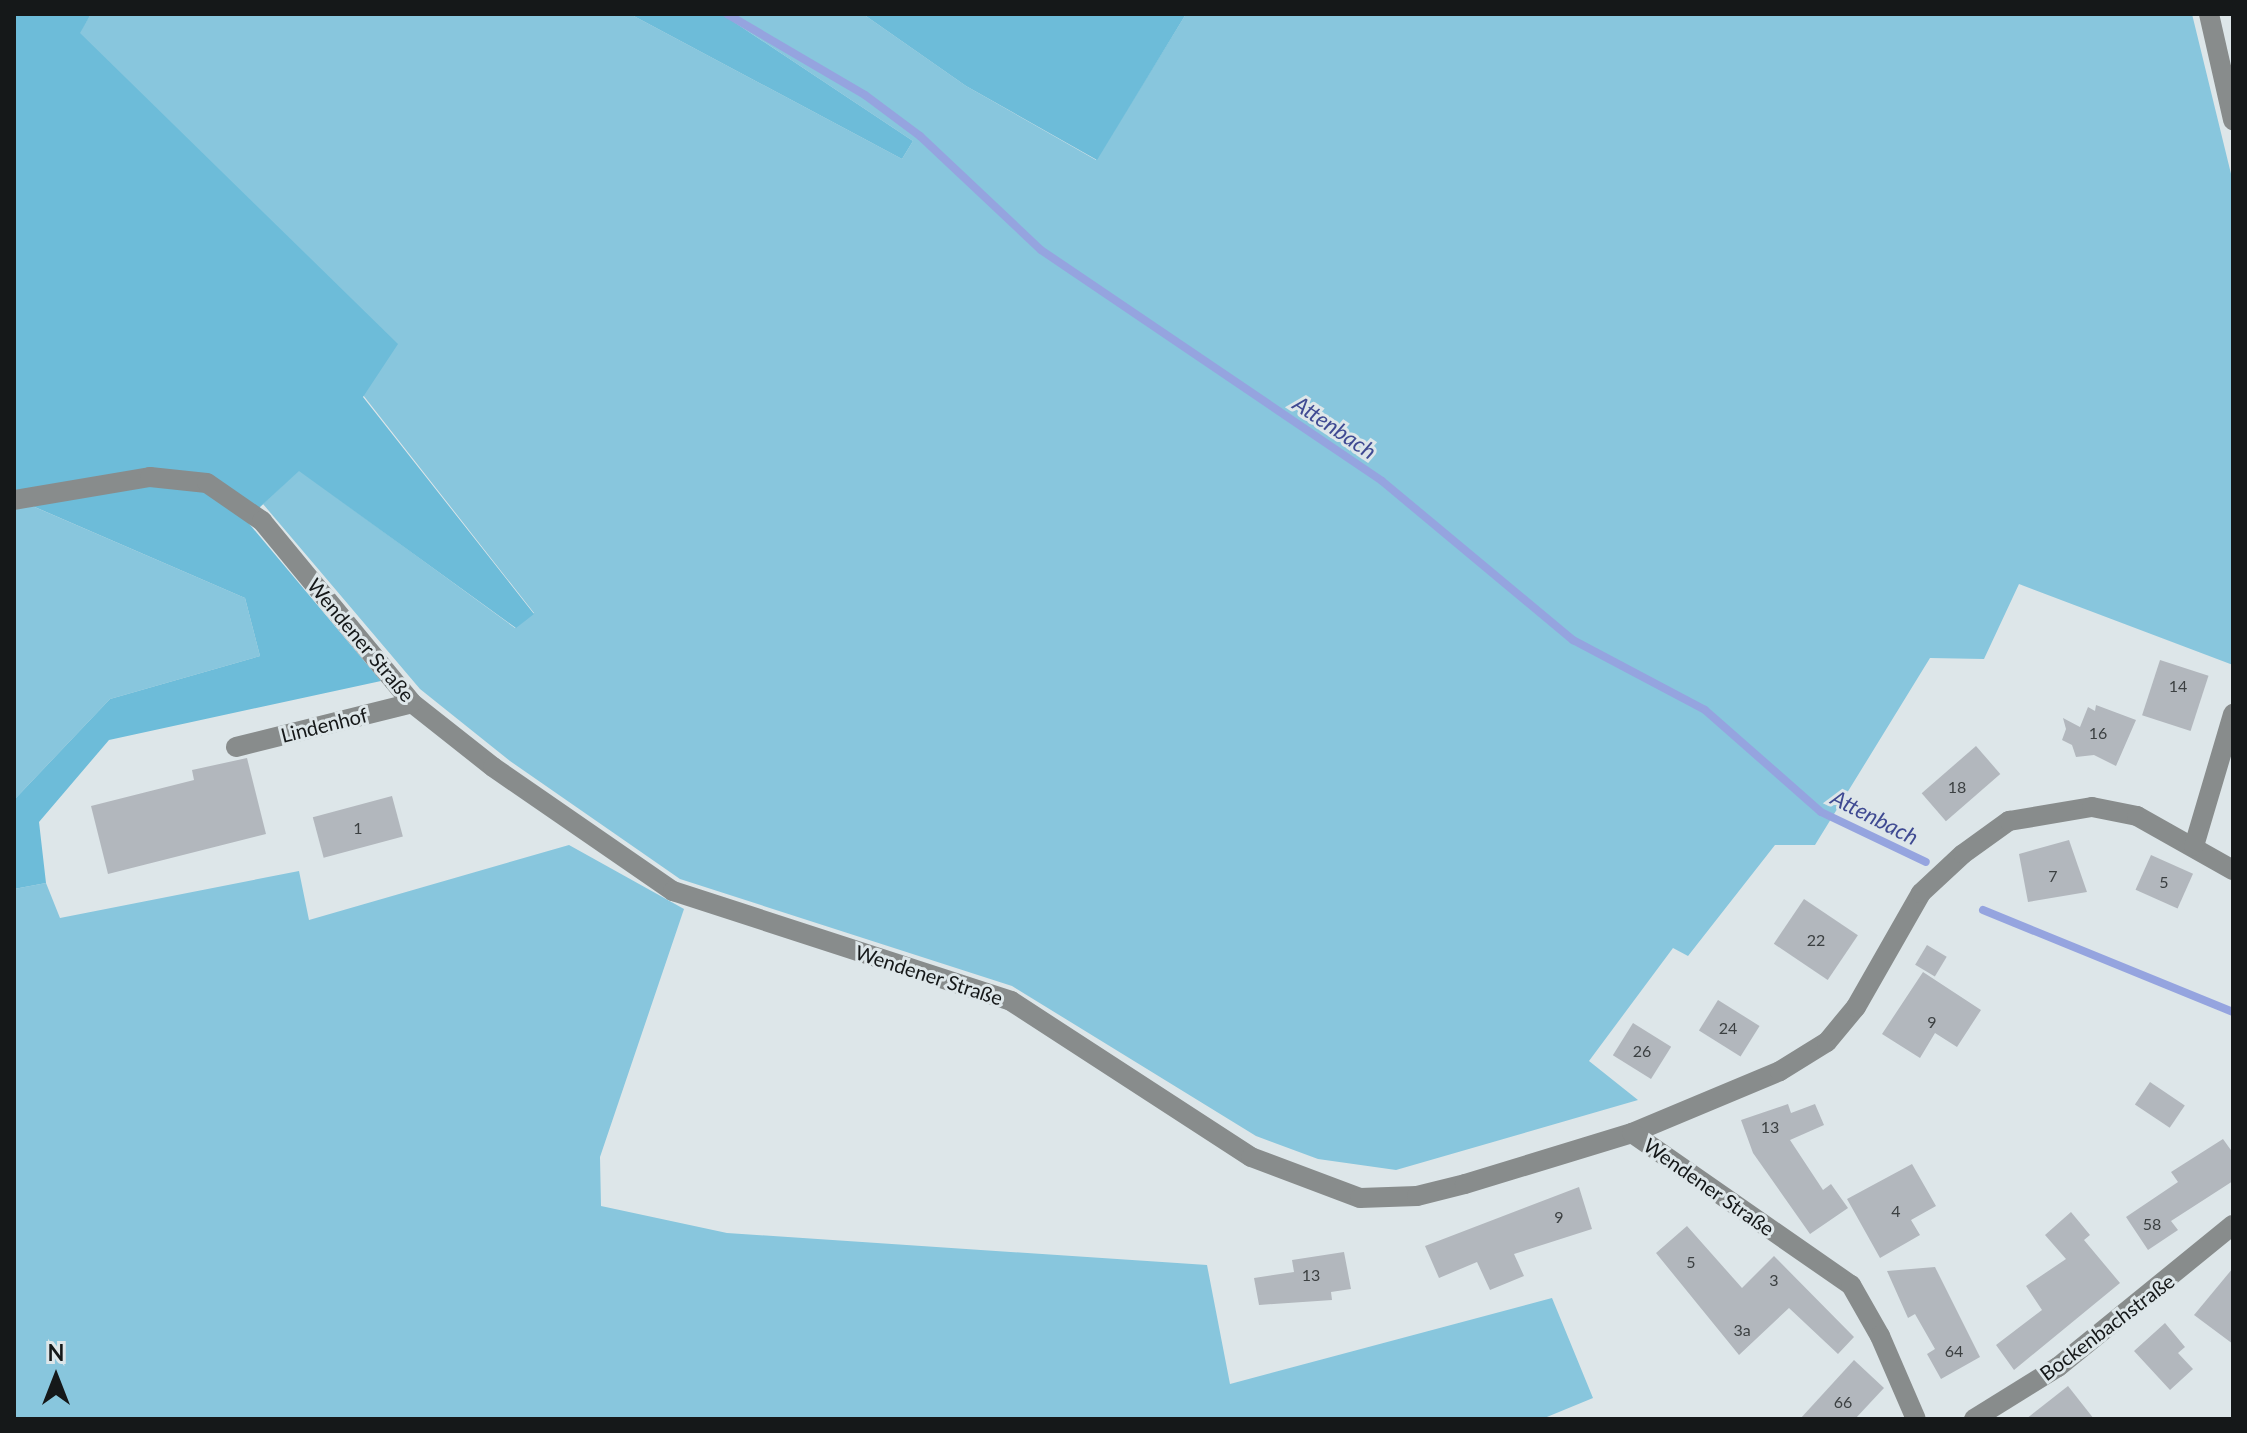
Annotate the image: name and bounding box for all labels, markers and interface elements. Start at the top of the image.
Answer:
water label: Attenbach [1289,390,1381,464]
street label: Wendener Straße [302,573,420,707]
house number: 14 [2169,676,2187,696]
street label: Lindenhof [278,703,370,747]
house number: 16 [2089,723,2107,743]
house number: 18 [1948,777,1966,797]
water label: Attenbach [1827,784,1923,850]
house number: 1 [353,818,363,838]
house number: 7 [2048,866,2058,886]
house number: 5 [2159,872,2169,892]
house number: 22 [1807,930,1825,950]
street label: Wendener Straße [852,940,1006,1010]
house number: 9 [1927,1012,1937,1032]
house number: 24 [1719,1018,1737,1038]
house number: 26 [1633,1041,1651,1061]
house number: 13 [1761,1117,1779,1137]
street label: Wendener Straße [1639,1133,1779,1241]
house number: 4 [1891,1201,1901,1221]
house number: 9 [1554,1207,1564,1227]
house number: 58 [2143,1214,2161,1234]
house number: 5 [1686,1252,1696,1272]
house number: 13 [1302,1265,1320,1285]
street label: Bockenbachstraße [2035,1269,2179,1385]
house number: 3 [1769,1270,1779,1290]
house number: 3a [1733,1320,1751,1340]
north arrow [16,1337,96,1417]
text: N [48,1339,64,1366]
house number: 64 [1945,1341,1963,1361]
house number: 66 [1834,1392,1852,1412]

